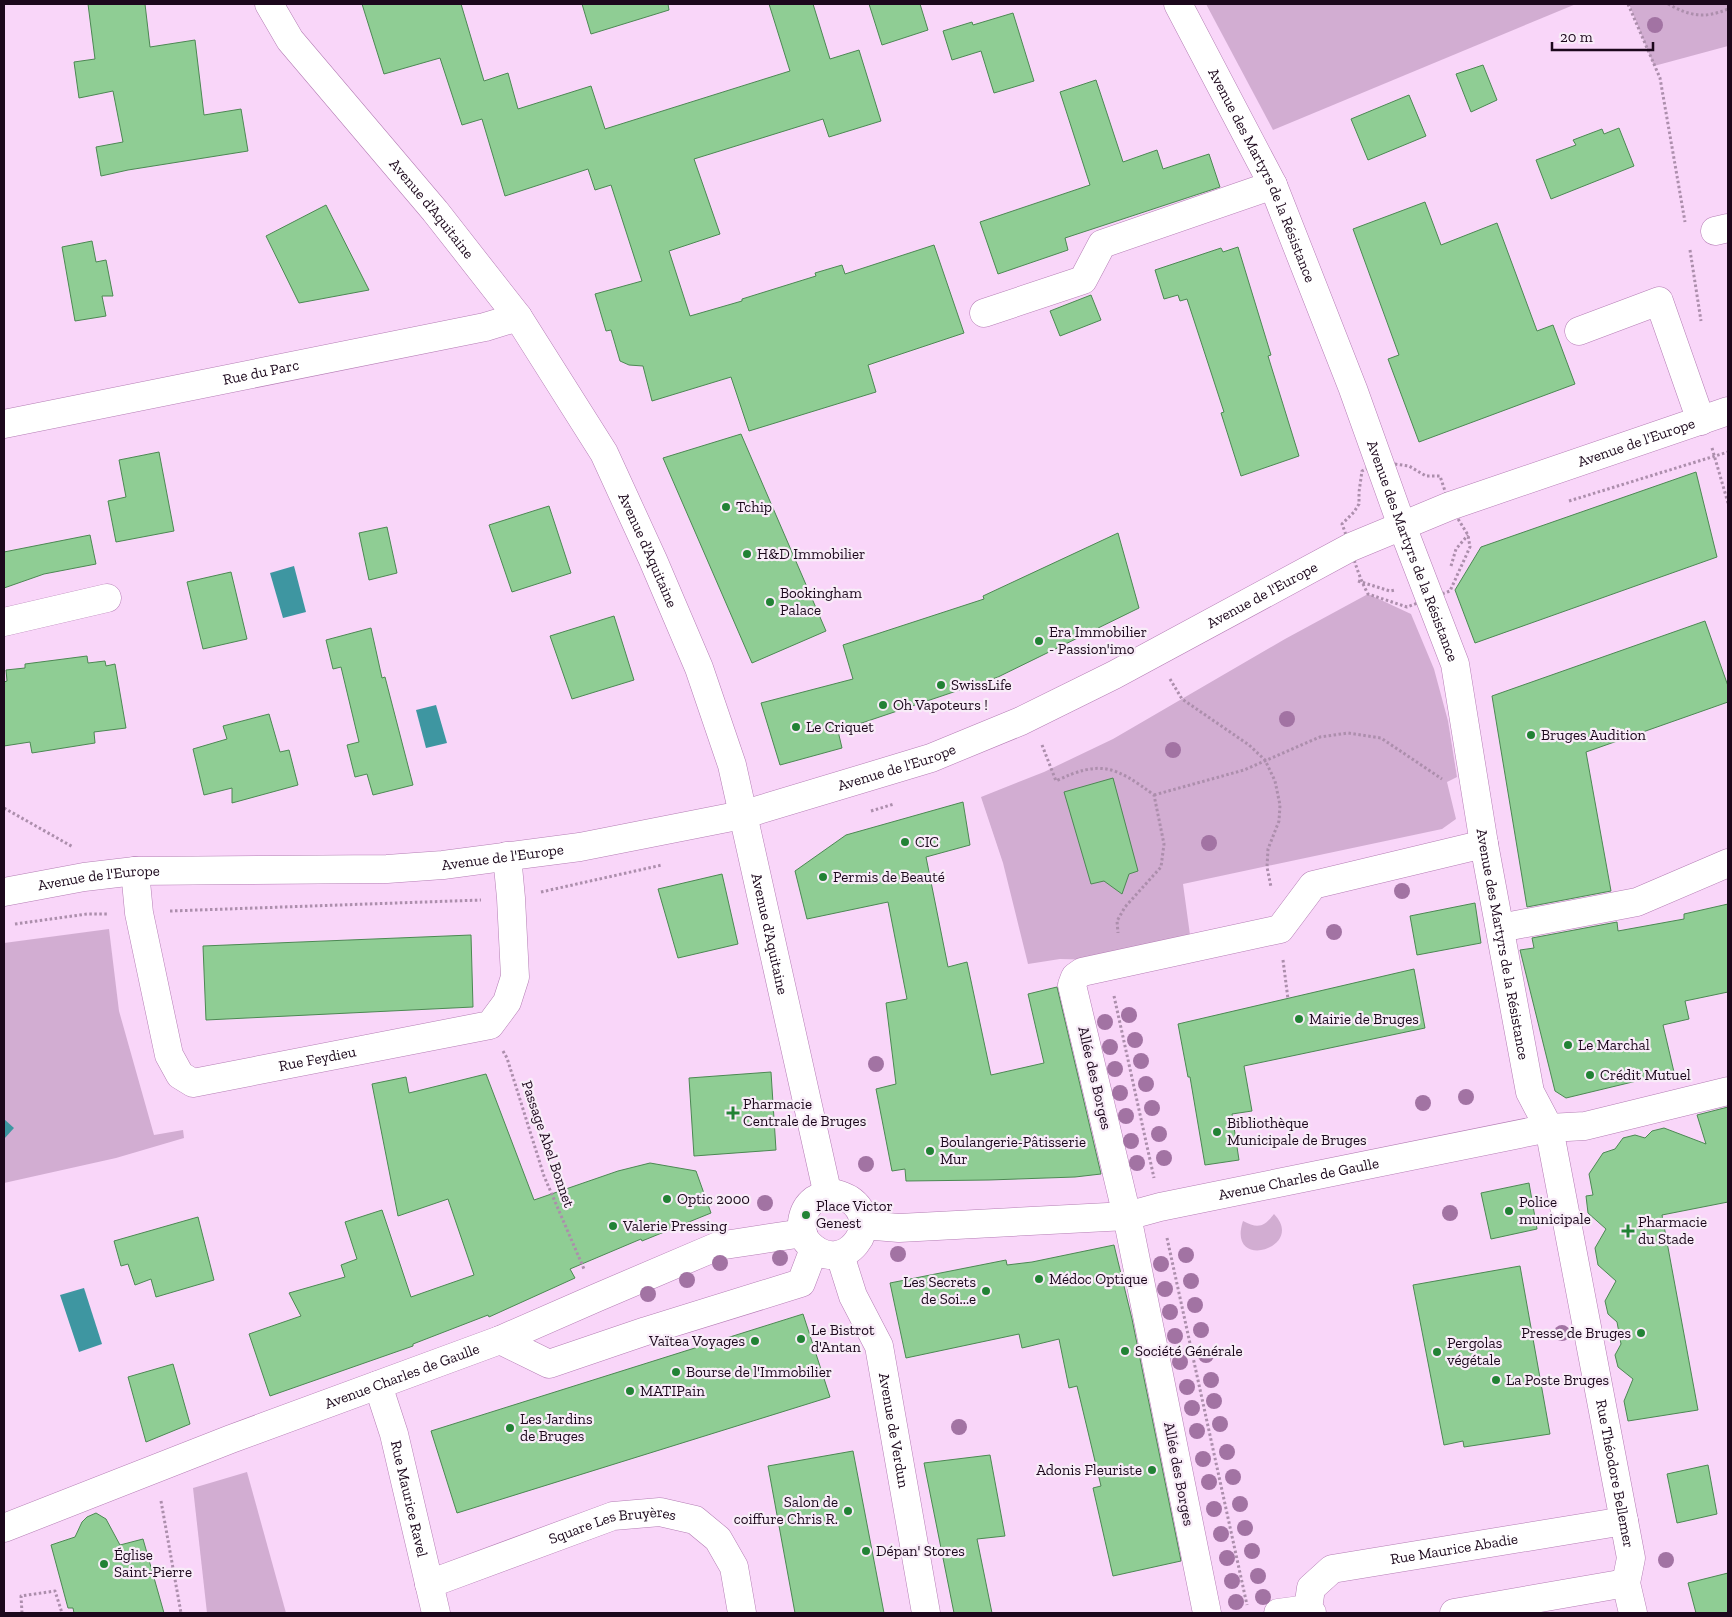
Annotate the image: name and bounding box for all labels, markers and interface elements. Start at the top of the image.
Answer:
scale bar [1552,20,1653,52]
text: 20 m [1560,28,1593,46]
street label: Avenue des Martyrs de la Résistance [1204,65,1319,285]
street label: Avenue d'Aquitaine [386,155,478,262]
street label: Rue du Parc [221,356,301,389]
street label: Avenue de l'Europe [1575,414,1697,471]
street label: Avenue des Martyrs de la Résistance [1363,438,1462,664]
street label: Avenue d'Aquitaine [614,490,681,610]
place label: Tchip [736,498,772,516]
marker: Tchip [720,501,732,513]
place label: H&D Immobilier [757,545,865,563]
marker: H&D Immobilier [741,548,753,560]
street label: Avenue de l'Europe [1204,558,1321,632]
place label: Bookingham Palace [780,584,862,619]
marker: Bookingham Palace [764,596,776,608]
place label: Era Immobilier - Passion'imo [1049,623,1147,658]
marker: Era Immobilier - Passion'imo [1033,635,1045,647]
place label: SwissLife [951,676,1012,694]
marker: SwissLife [935,679,947,691]
place label: Oh Vapoteurs ! [893,696,988,714]
marker: Oh Vapoteurs ! [877,699,889,711]
place label: Le Criquet [806,718,874,736]
marker: Le Criquet [790,721,802,733]
place label: Bruges Audition [1541,726,1646,744]
marker: Bruges Audition [1525,729,1537,741]
street label: Avenue de l'Europe [835,740,958,795]
street label: Avenue des Martyrs de la Résistance [1473,827,1533,1061]
place label: CIC [915,833,939,851]
marker: CIC [899,836,911,848]
street label: Avenue de l'Europe [440,840,565,874]
street label: Avenue de l'Europe [36,862,160,894]
place label: Permis de Beauté [833,868,945,886]
street label: Avenue d'Aquitaine [747,871,792,996]
marker: Permis de Beauté [817,871,829,883]
place label: Mairie de Bruges [1309,1010,1419,1028]
marker: Mairie de Bruges [1293,1013,1305,1025]
street label: Allée des Borges [1074,1025,1116,1131]
place label: Le Marchal [1578,1036,1650,1054]
marker: Le Marchal [1562,1039,1574,1051]
street label: Rue Feydieu [277,1042,358,1075]
place label: Crédit Mutuel [1600,1066,1691,1084]
marker: Crédit Mutuel [1584,1069,1596,1081]
street label: Passage Abel Bonnet [518,1078,578,1210]
place label: Pharmacie Centrale de Bruges [743,1095,866,1130]
marker: Pharmacie Centrale de Bruges [727,1107,739,1119]
place label: Bibliothèque Municipale de Bruges [1227,1114,1367,1149]
marker: Bibliothèque Municipale de Bruges [1211,1126,1223,1138]
place label: Boulangerie-Pâtisserie Mur [940,1133,1086,1168]
marker: Boulangerie-Pâtisserie Mur [924,1145,936,1157]
street label: Avenue Charles de Gaulle [1217,1154,1380,1204]
place label: Optic 2000 [677,1190,750,1208]
marker: Optic 2000 [661,1193,673,1205]
place label: Police municipale [1519,1193,1591,1228]
place label: Place Victor Genest [816,1197,893,1232]
marker: Police municipale [1503,1205,1515,1217]
marker: Place Victor Genest [800,1209,812,1221]
place label: Pharmacie du Stade [1638,1213,1707,1248]
place label: Valerie Pressing [622,1217,727,1235]
marker: Valerie Pressing [607,1220,619,1232]
marker: Pharmacie du Stade [1622,1225,1634,1237]
place label: Médoc Optique [1049,1270,1148,1288]
place label: Les Secrets de Soi...e [903,1273,976,1308]
marker: Médoc Optique [1033,1273,1045,1285]
marker: Les Secrets de Soi...e [980,1285,992,1297]
place label: Le Bistrot d'Antan [811,1321,875,1356]
place label: Presse de Bruges [1521,1324,1631,1342]
marker: Presse de Bruges [1635,1327,1647,1339]
place label: Vaïtea Voyages [648,1332,745,1350]
marker: Le Bistrot d'Antan [795,1333,807,1345]
place label: Pergolas végétale [1447,1334,1502,1369]
marker: Vaïtea Voyages [749,1335,761,1347]
street label: Avenue Charles de Gaulle [322,1339,482,1413]
place label: Société Générale [1135,1342,1243,1360]
marker: Société Générale [1119,1345,1131,1357]
marker: Pergolas végétale [1431,1346,1443,1358]
place label: Bourse de l'Immobilier [686,1363,832,1381]
marker: Bourse de l'Immobilier [670,1366,682,1378]
street label: Avenue de Verdun [875,1371,913,1490]
place label: La Poste Bruges [1506,1371,1609,1389]
marker: La Poste Bruges [1490,1374,1502,1386]
place label: MATIPain [640,1382,705,1400]
marker: MATIPain [624,1385,636,1397]
street label: Rue Théodore Bellemer [1592,1398,1638,1549]
place label: Les Jardins de Bruges [520,1410,593,1445]
street label: Allée des Borges [1160,1421,1198,1527]
marker: Les Jardins de Bruges [504,1422,516,1434]
street label: Rue Maurice Ravel [387,1438,432,1559]
place label: Adonis Fleuriste [1036,1461,1142,1479]
marker: Adonis Fleuriste [1146,1464,1158,1476]
place label: Salon de coiffure Chris R. [734,1493,838,1528]
street label: Square Les Bruyères [546,1503,678,1548]
marker: Salon de coiffure Chris R. [842,1505,854,1517]
street label: Rue Maurice Abadie [1389,1530,1519,1568]
place label: Dépan' Stores [876,1542,965,1560]
marker: Dépan' Stores [860,1545,872,1557]
place label: Église Saint-Pierre [114,1546,192,1581]
marker: Église Saint-Pierre [98,1558,110,1570]

